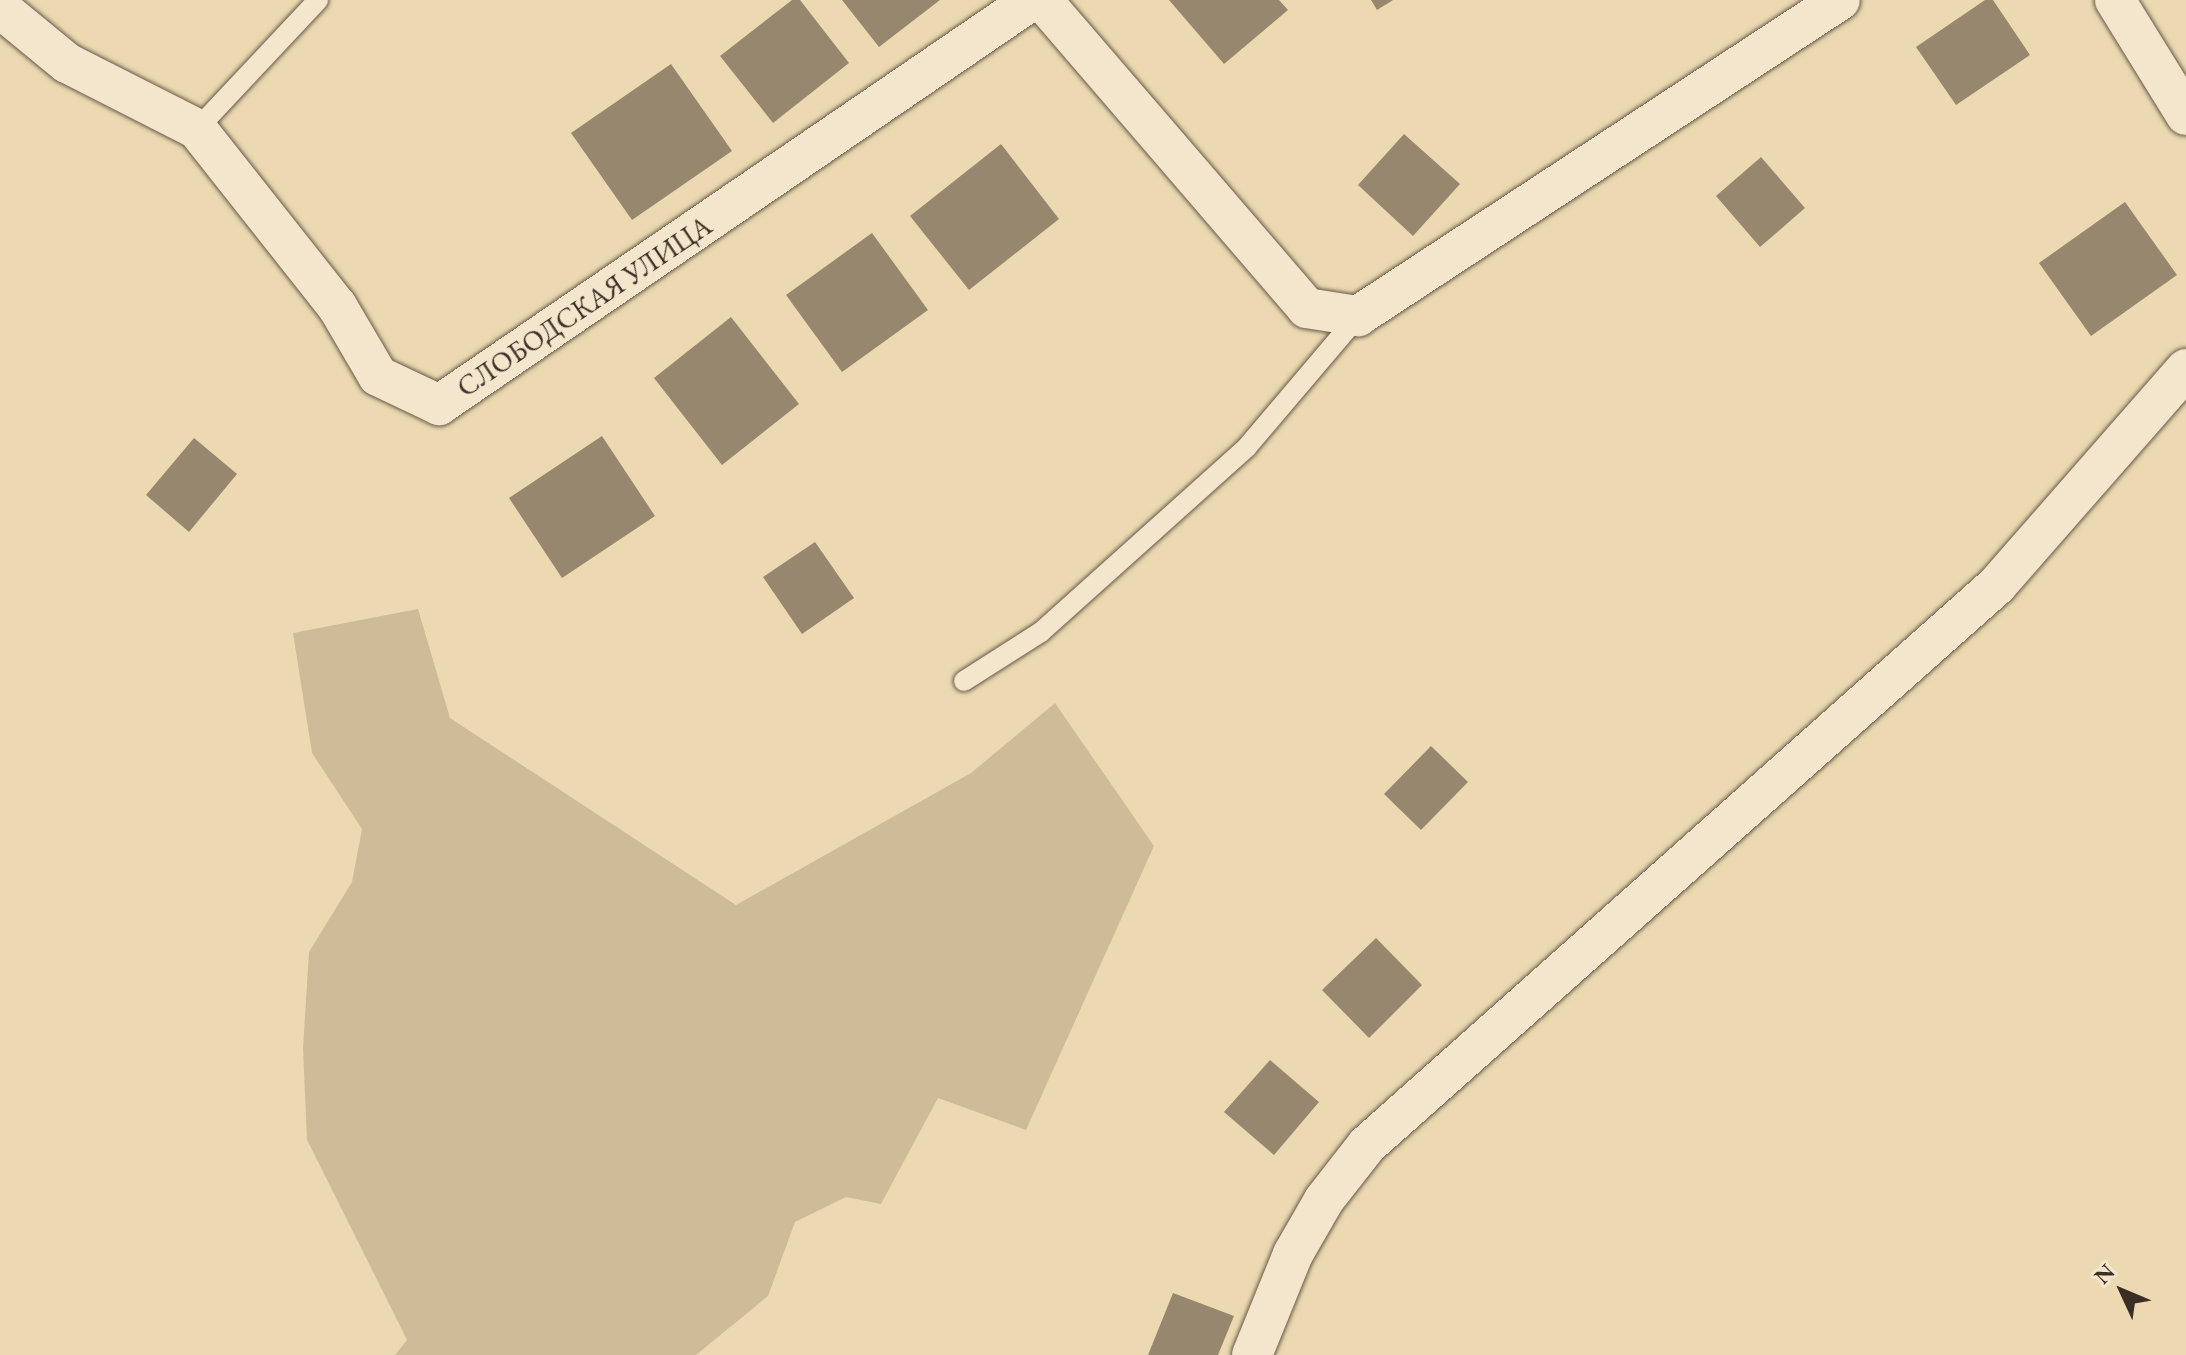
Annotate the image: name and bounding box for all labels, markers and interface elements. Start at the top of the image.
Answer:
street label: СЛОБОДСКАЯ УЛИЦА [450,208,718,404]
north arrow [2082,1251,2162,1331]
text: N [2088,1258,2121,1290]

